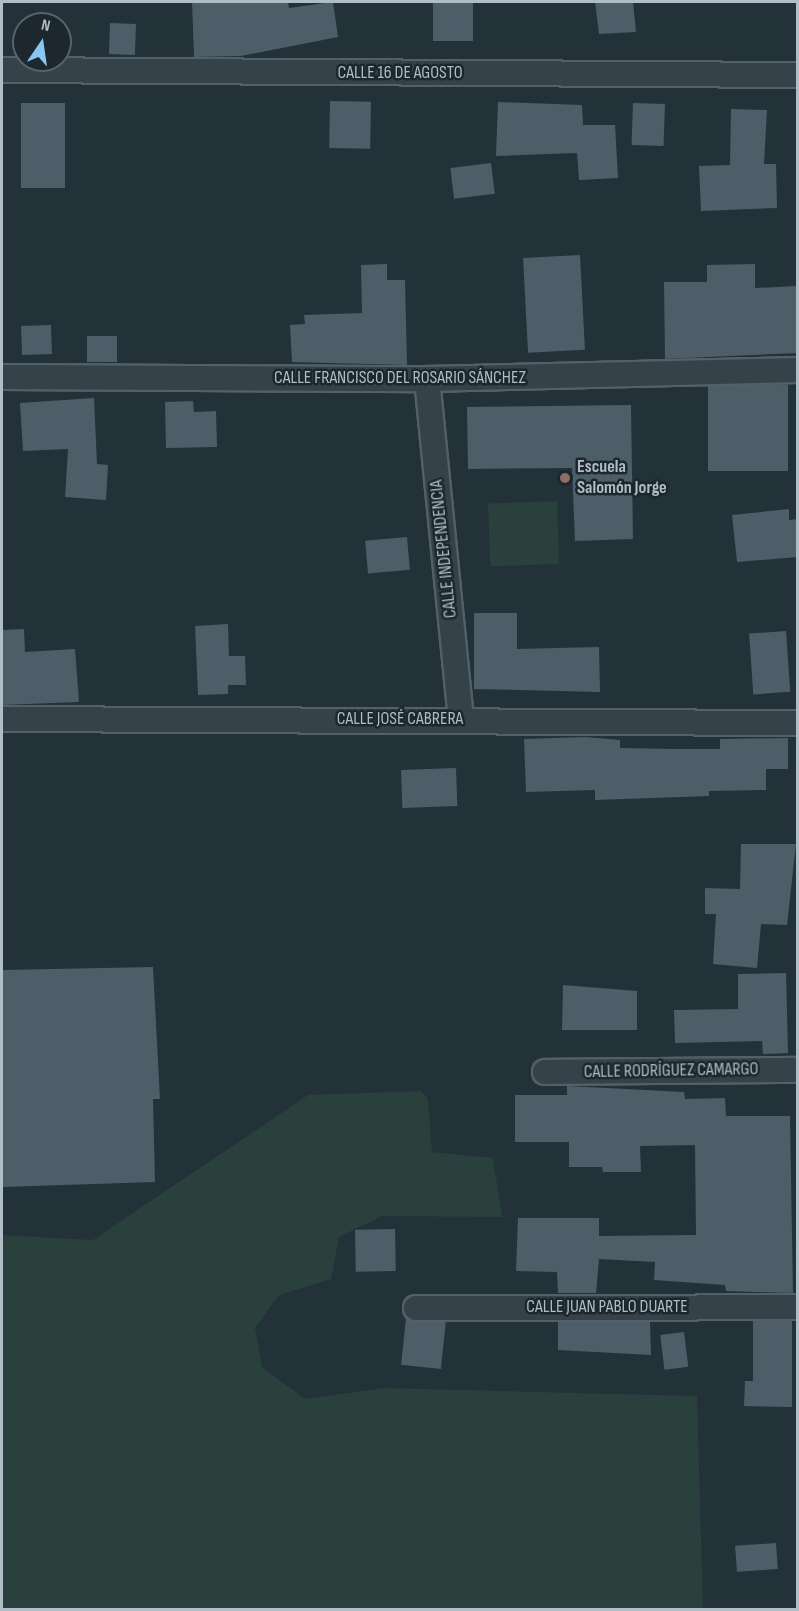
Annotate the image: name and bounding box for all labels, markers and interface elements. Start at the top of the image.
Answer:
north arrow [12,12,72,72]
text: N [39,16,52,36]
street label: CALLE 16 DE AGOSTO [337,62,463,84]
street label: CALLE FRANCISCO DEL ROSARIO SÁNCHEZ [274,367,526,389]
place label: Escuela Salomón Jorge [577,457,667,500]
marker: Escuela Salomón Jorge [558,471,572,485]
street label: CALLE INDEPENDENCIA [426,479,462,619]
street label: CALLE JOSÉ CABRERA [337,708,463,730]
street label: CALLE RODRÍGUEZ CAMARGO [584,1059,758,1083]
street label: CALLE JUAN PABLO DUARTE [526,1296,688,1318]

